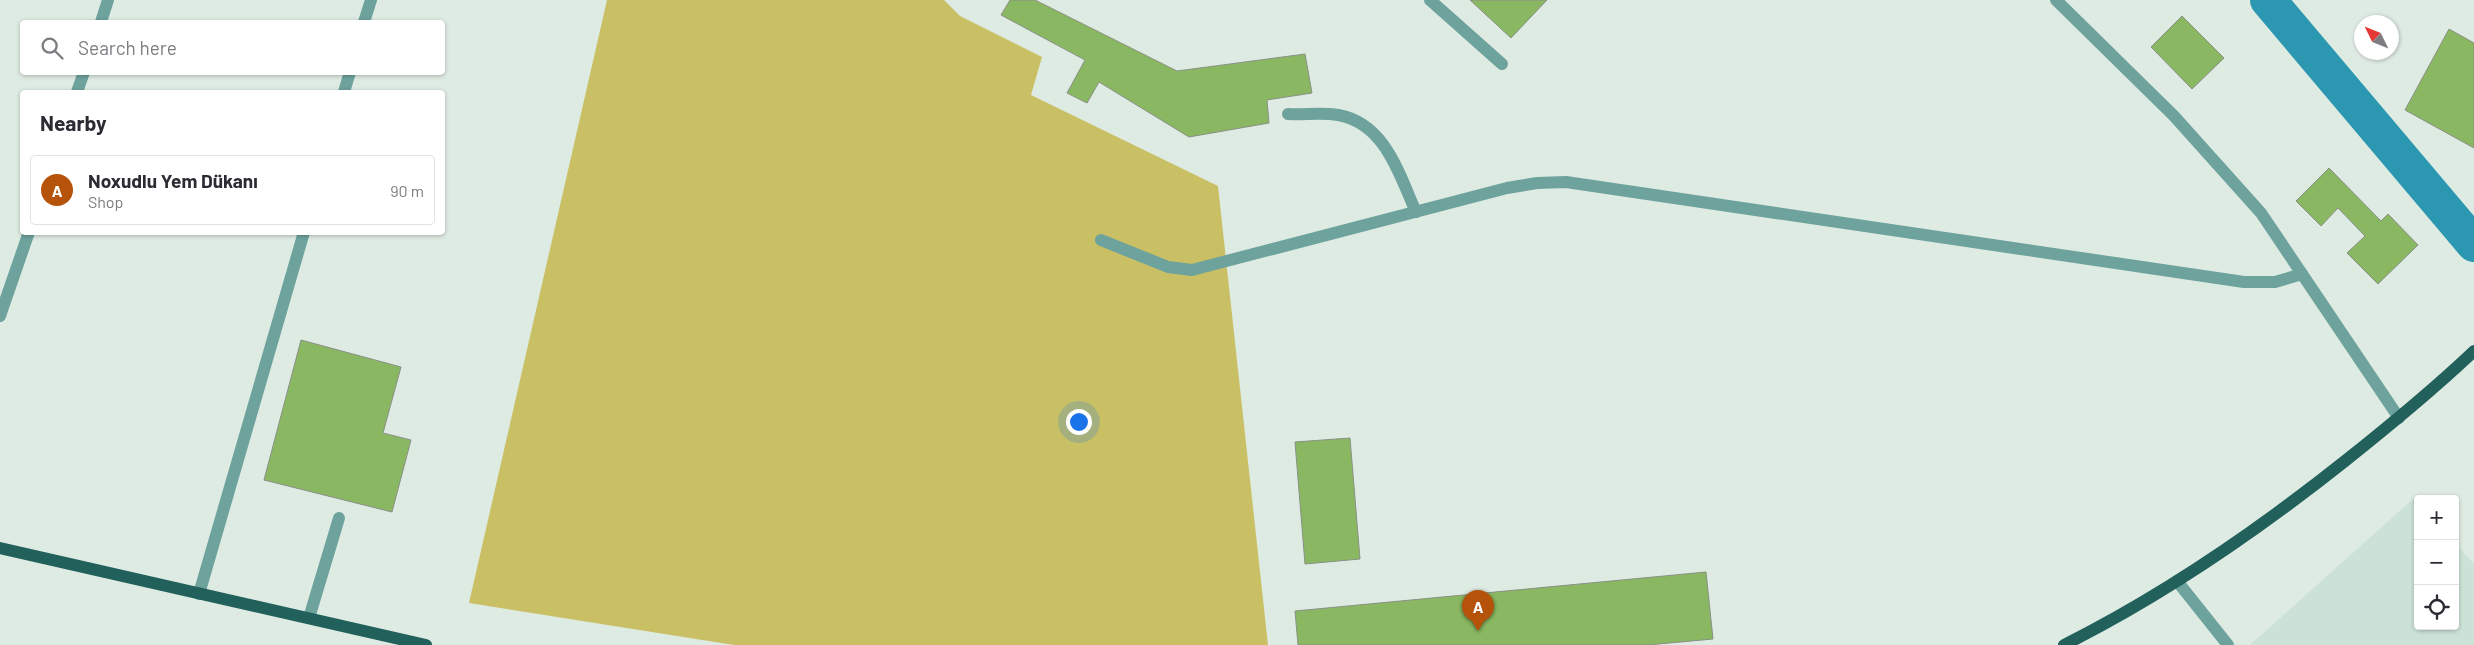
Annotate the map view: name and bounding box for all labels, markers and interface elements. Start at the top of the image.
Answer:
north arrow [2354,15,2399,60]
search box [20,20,445,75]
icon: search [38,34,66,62]
text: Search here [78,36,177,59]
text: Nearby [40,110,106,135]
text: Noxudlu Yem Dükanı [88,169,258,192]
text: A [52,181,62,200]
text: 90 m [390,181,424,200]
text: Shop [88,192,123,211]
your location [1066,409,1092,435]
map controls [2414,495,2459,630]
button: + [2414,495,2459,540]
button: − [2414,540,2459,585]
button: locate [2414,585,2459,630]
pin: A [1462,590,1494,631]

